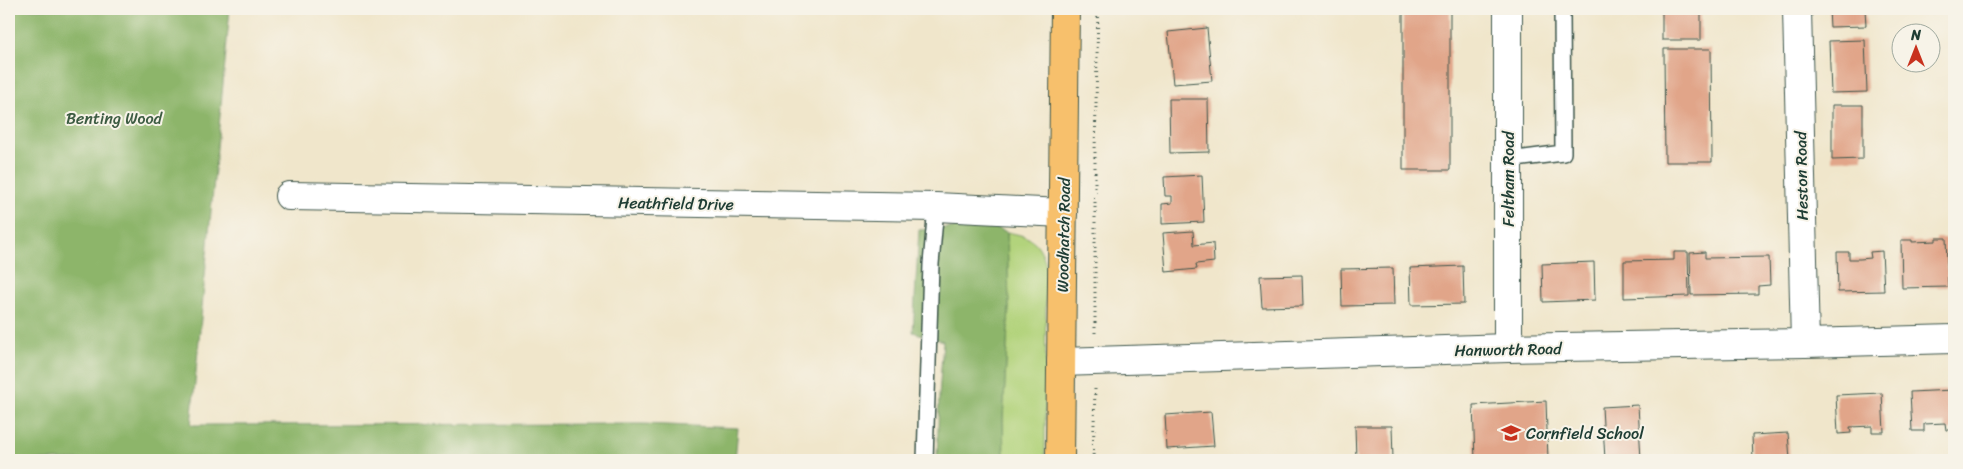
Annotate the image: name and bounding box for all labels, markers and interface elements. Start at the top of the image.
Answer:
north arrow [1890,22,1940,72]
text: N [1910,23,1921,48]
park label: Benting Wood [66,104,164,133]
street label: Feltham Road [1494,130,1523,227]
street label: Heston Road [1786,130,1817,221]
street label: Woodhatch Road [1048,176,1079,293]
street label: Heathfield Drive [618,188,734,219]
street label: Hanworth Road [1454,334,1563,365]
place label: Cornfield School [1526,419,1644,448]
school or university icon: Cornfield School [1500,422,1522,444]

